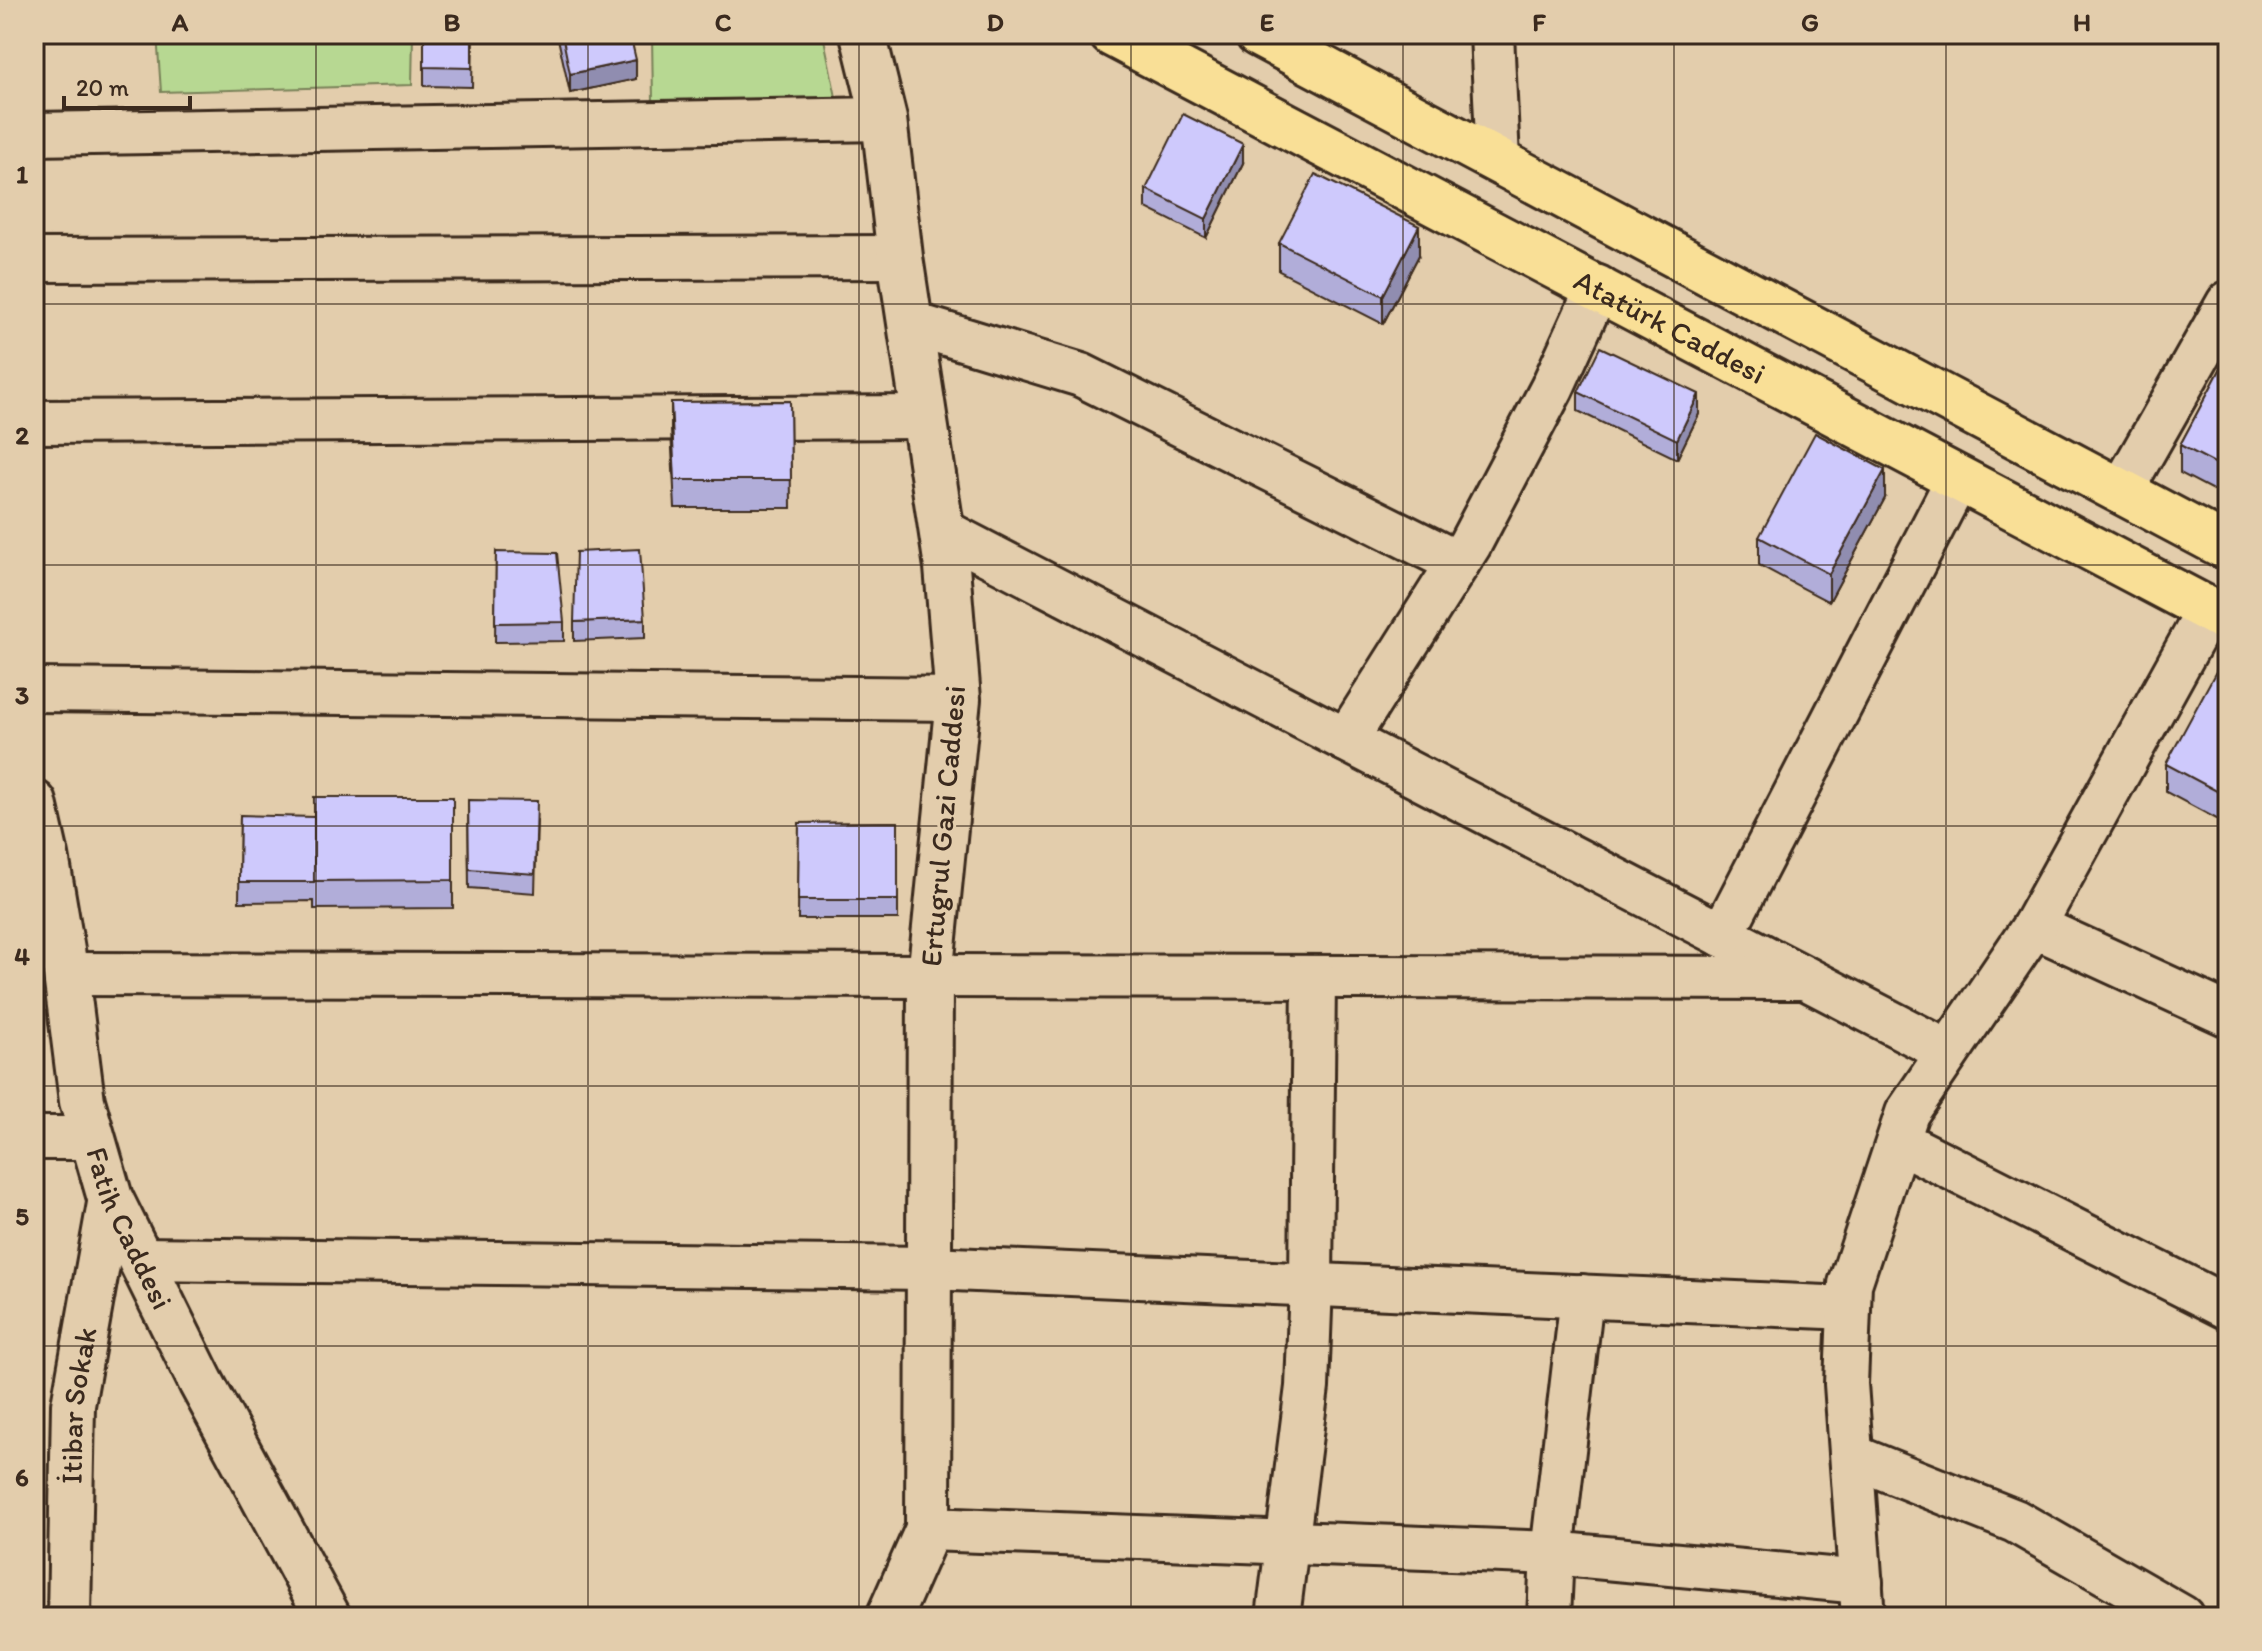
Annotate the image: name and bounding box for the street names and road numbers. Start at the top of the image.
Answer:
street label: Atatürk Caddesi [1568,261,1772,392]
street label: Ertugrul Gazi Caddesi [912,684,973,968]
street label: Fatih Caddesi [78,1143,181,1315]
street label: İtibar Sokak [53,1324,105,1484]

